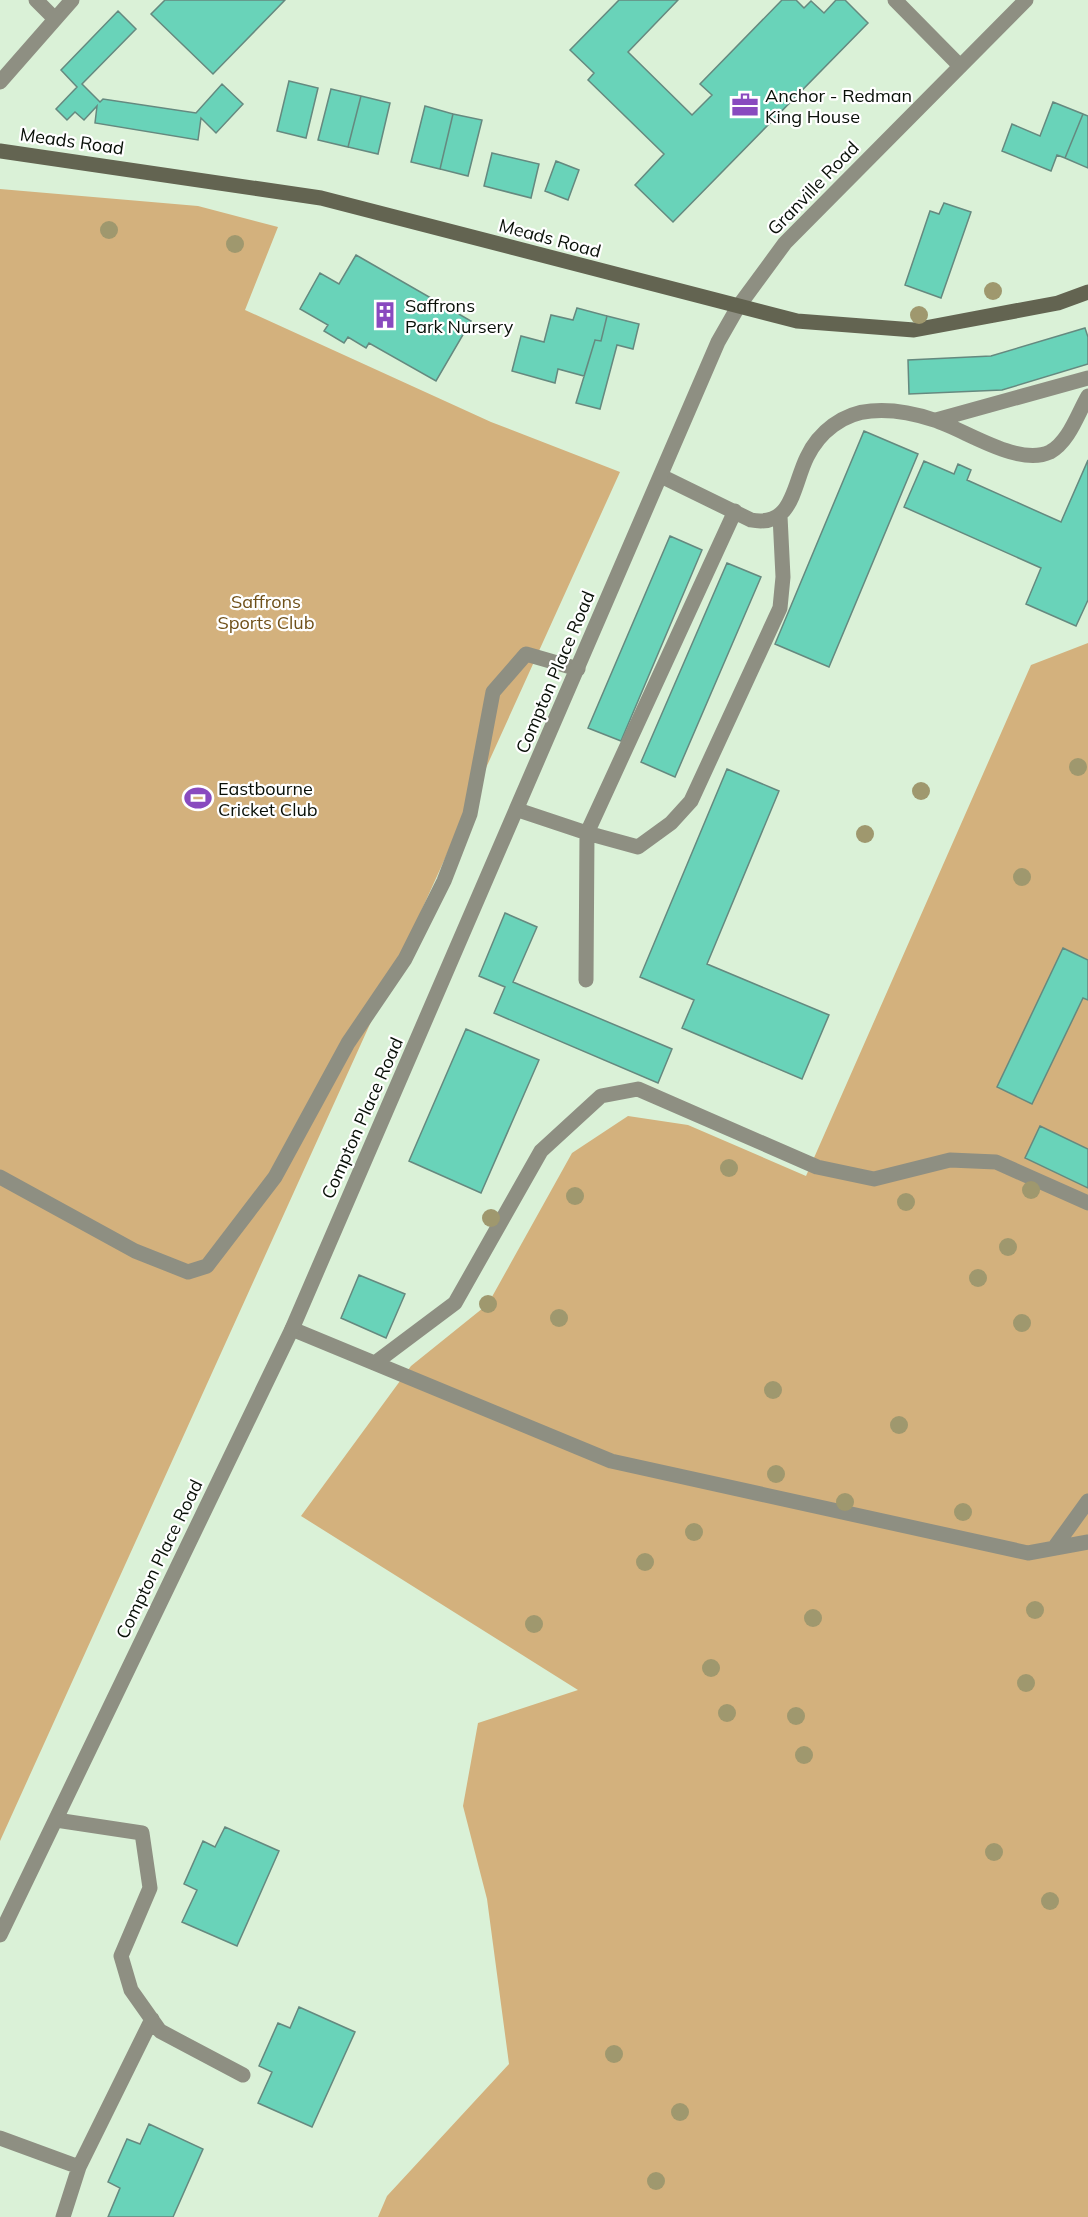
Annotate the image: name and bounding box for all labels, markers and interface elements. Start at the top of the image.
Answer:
place label: Anchor - Redman King House [765,84,912,128]
office icon: Anchor - Redman King House [730,90,760,120]
street label: Meads Road [19,122,125,160]
street label: Granville Road [762,136,864,240]
street label: Meads Road [497,213,603,263]
place label: Saffrons Park Nursery [405,294,514,338]
building icon: Saffrons Park Nursery [370,300,400,330]
street label: Compton Place Road [510,587,600,757]
park label: Saffrons Sports Club [217,590,315,634]
place label: Eastbourne Cricket Club [218,777,318,821]
sports icon: Eastbourne Cricket Club [183,783,213,813]
street label: Compton Place Road [316,1034,408,1202]
street label: Compton Place Road [110,1476,208,1642]

